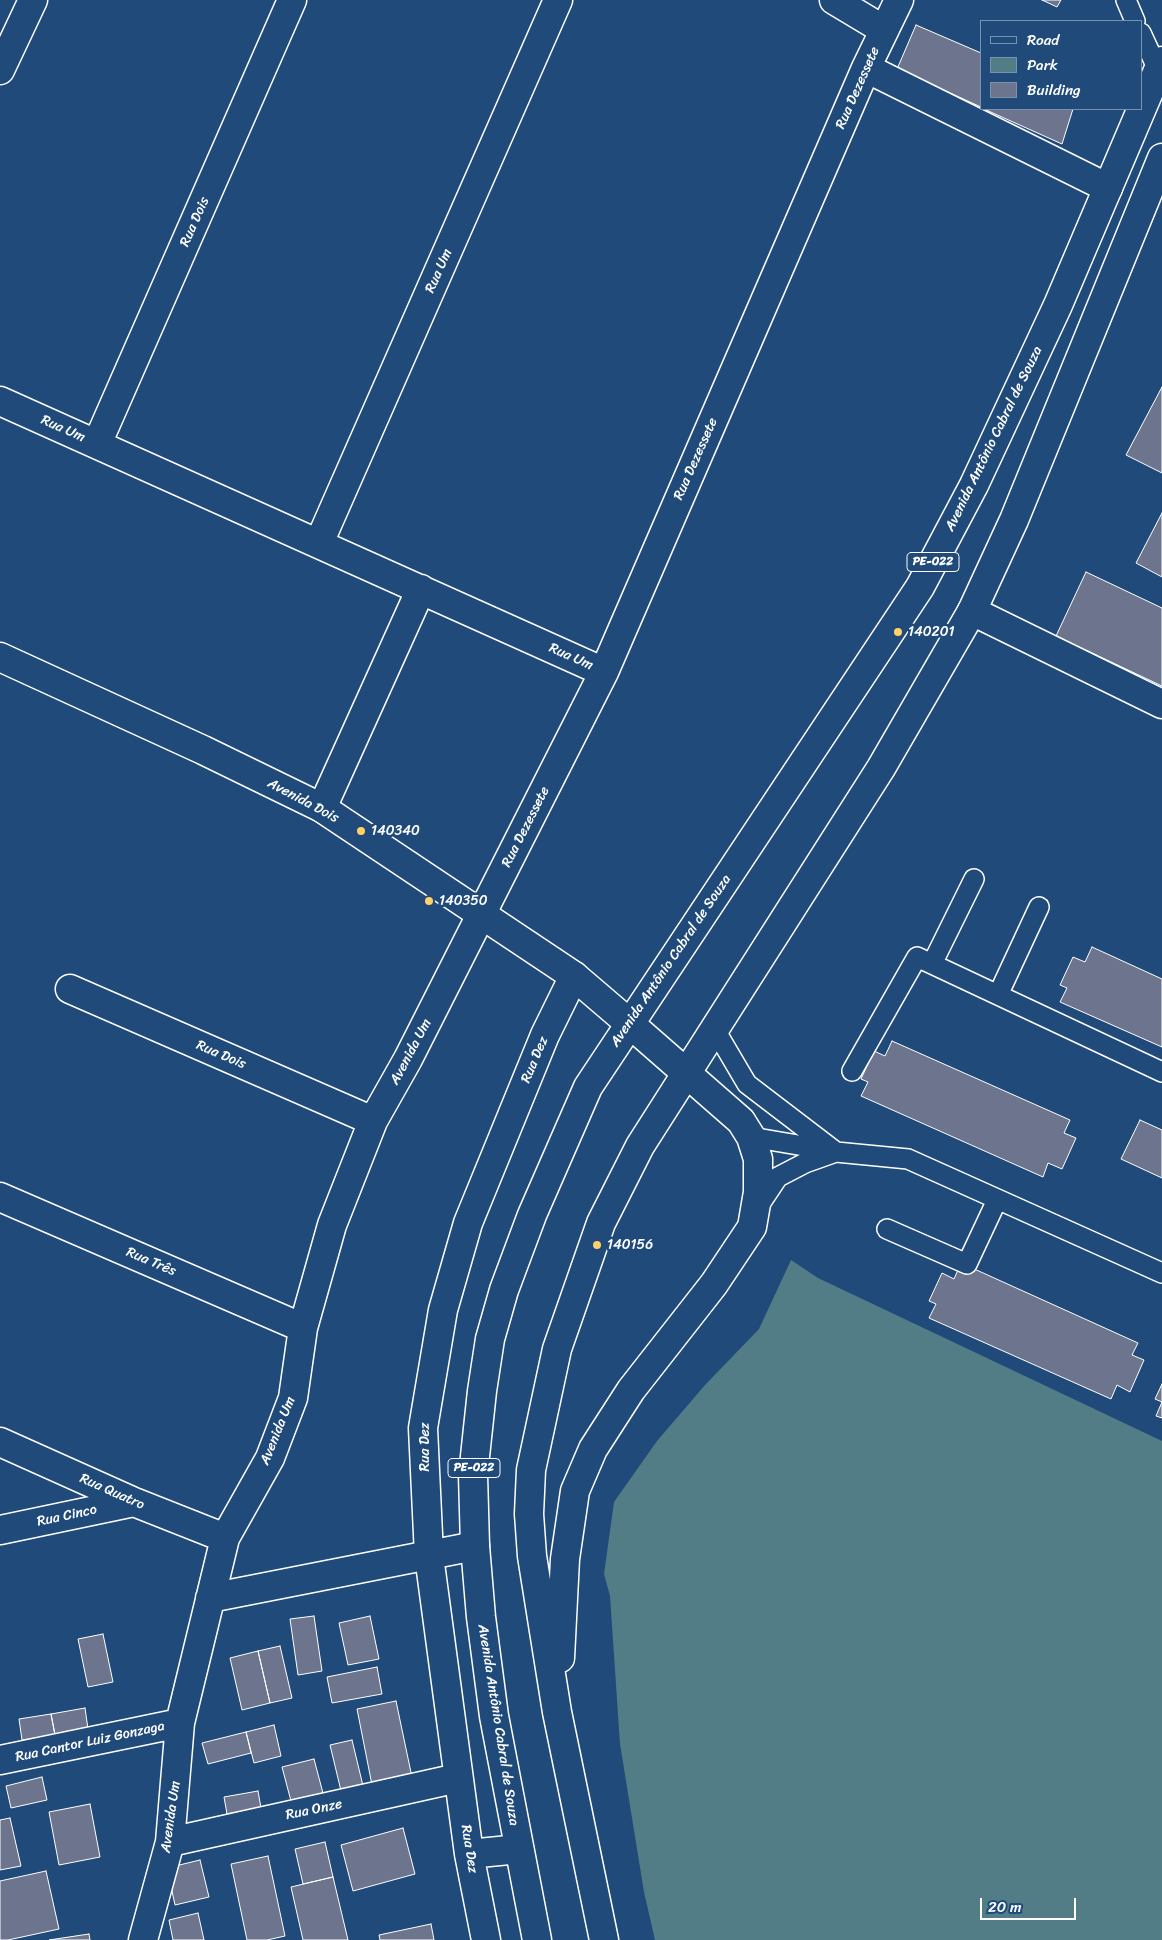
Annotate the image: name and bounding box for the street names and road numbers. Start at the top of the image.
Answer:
street label: Rua Dezessete [832,44,884,132]
street label: Rua Dois [177,195,213,249]
street label: Rua Um [422,246,456,296]
street label: Avenida Antônio Cabral de Souza [942,344,1046,534]
street label: Rua Um [38,412,88,446]
street label: Rua Dezessete [670,415,722,503]
road number: PE-022 [907,552,959,572]
street label: Rua Um [546,640,596,674]
street label: Avenida Dois [265,775,341,827]
street label: Rua Dezessete [498,784,554,870]
street label: Avenida Antônio Cabral de Souza [607,872,735,1050]
street label: Avenida Um [387,1016,435,1088]
street label: Rua Dez [518,1034,552,1086]
street label: Rua Dois [194,1037,248,1073]
street label: Rua Três [124,1244,178,1280]
street label: Avenida Um [257,1394,299,1468]
street label: Rua Dez [417,1423,433,1471]
road number: PE-022 [448,1459,500,1478]
street label: Rua Quatro [77,1470,147,1514]
street label: Rua Cinco [35,1501,99,1531]
street label: Avenida Antônio Cabral de Souza [474,1623,522,1827]
street label: Rua Cantor Luiz Gonzaga [14,1718,166,1766]
street label: Avenida Um [158,1780,184,1854]
street label: Rua Onze [284,1796,344,1824]
street label: Rua Dez [457,1824,481,1874]

